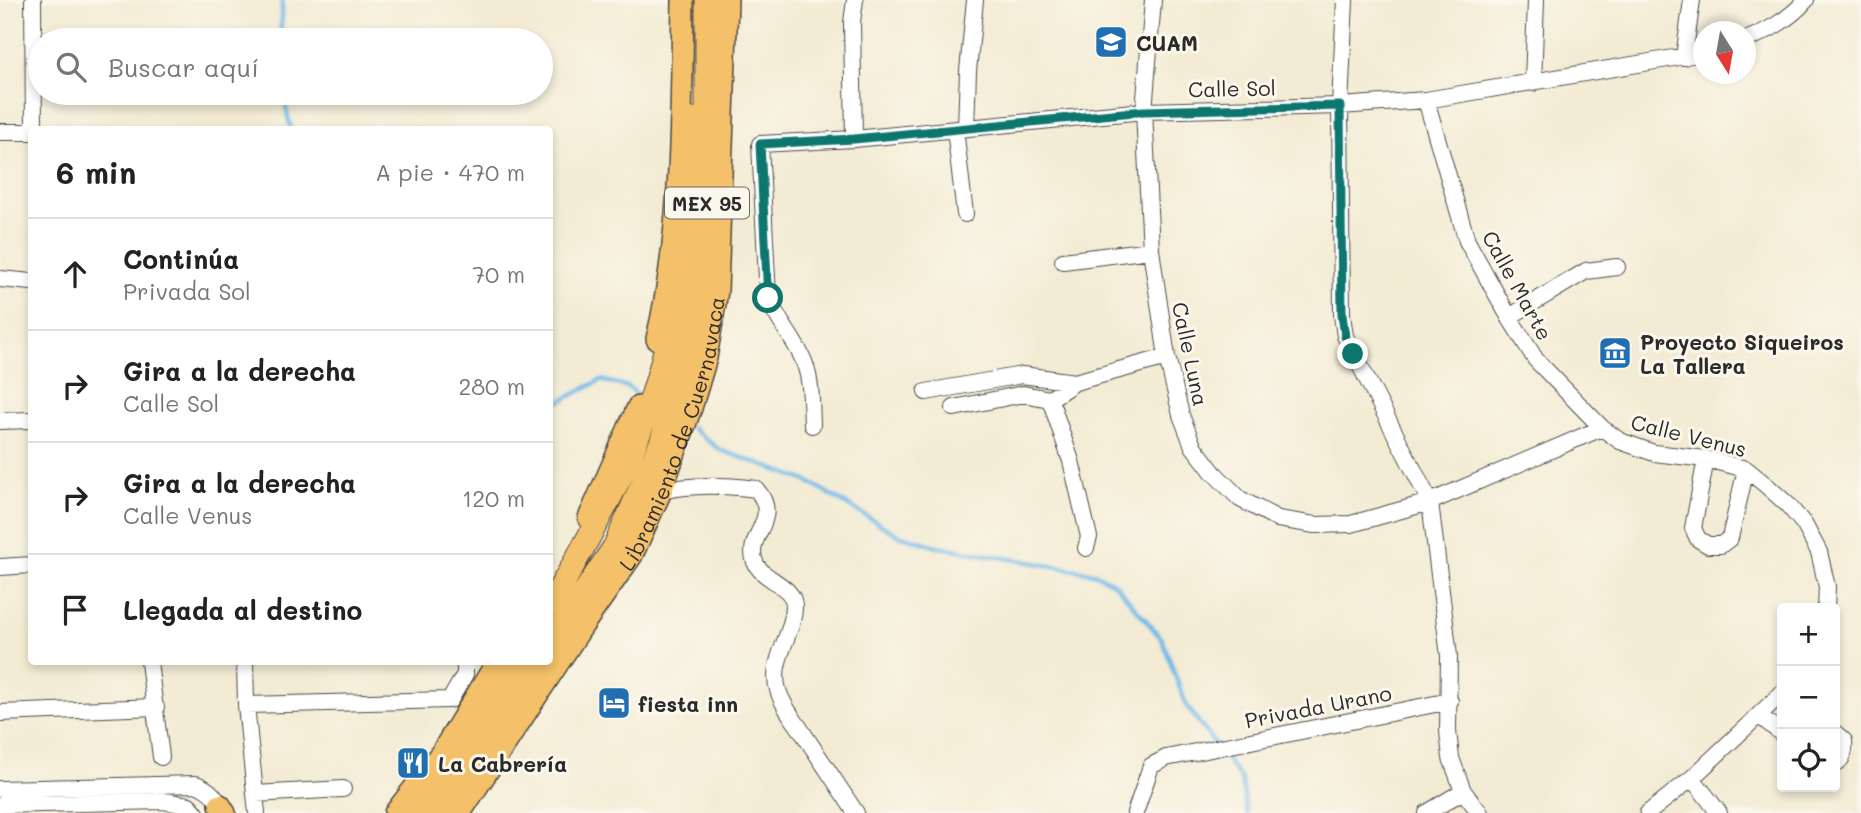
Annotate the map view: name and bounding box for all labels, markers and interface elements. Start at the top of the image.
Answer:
north arrow [1693,21,1756,84]
school or university icon: CUAM [1092,23,1130,61]
search box [28,28,553,105]
place label: CUAM [1136,29,1198,56]
icon: search [52,48,90,86]
text: Buscar aquí [108,50,259,84]
street label: Calle Sol [1188,74,1276,102]
text: 6 min [56,152,136,192]
text: A pie · 470 m [375,157,525,187]
road number: MEX 95 [665,188,749,218]
street label: Calle Marte [1477,226,1559,344]
text: Continúa [123,242,239,276]
icon: ahead [56,255,94,293]
text: 70 m [472,259,525,289]
text: Privada Sol [123,276,251,306]
route start [752,282,783,313]
street label: Libramiento de Cuernavaca [612,294,729,575]
street label: Calle Luna [1167,300,1215,408]
place label: Proyecto Siqueiros La Tallera [1640,328,1844,379]
museum icon: Proyecto Siqueiros La Tallera [1596,334,1634,372]
route end [1337,338,1368,369]
text: Gira a la derecha [123,354,356,388]
icon: right [56,367,94,405]
text: 280 m [458,371,525,401]
text: Calle Sol [123,388,219,418]
street label: Calle Venus [1628,408,1750,462]
text: Gira a la derecha [123,466,356,500]
icon: right [56,479,94,517]
text: 120 m [462,483,525,513]
text: Calle Venus [123,500,252,530]
icon: arrive [56,591,94,629]
text: Llegada al destino [123,593,362,627]
map controls [1777,603,1840,792]
button: + [1777,603,1840,666]
button: − [1777,666,1840,729]
street label: Privada Urano [1242,679,1394,733]
hotel icon: fiesta inn [595,684,633,722]
place label: fiesta inn [638,690,738,717]
button: locate [1777,729,1840,792]
restaurant icon: La Cabrería [394,744,432,782]
place label: La Cabrería [438,750,567,777]

